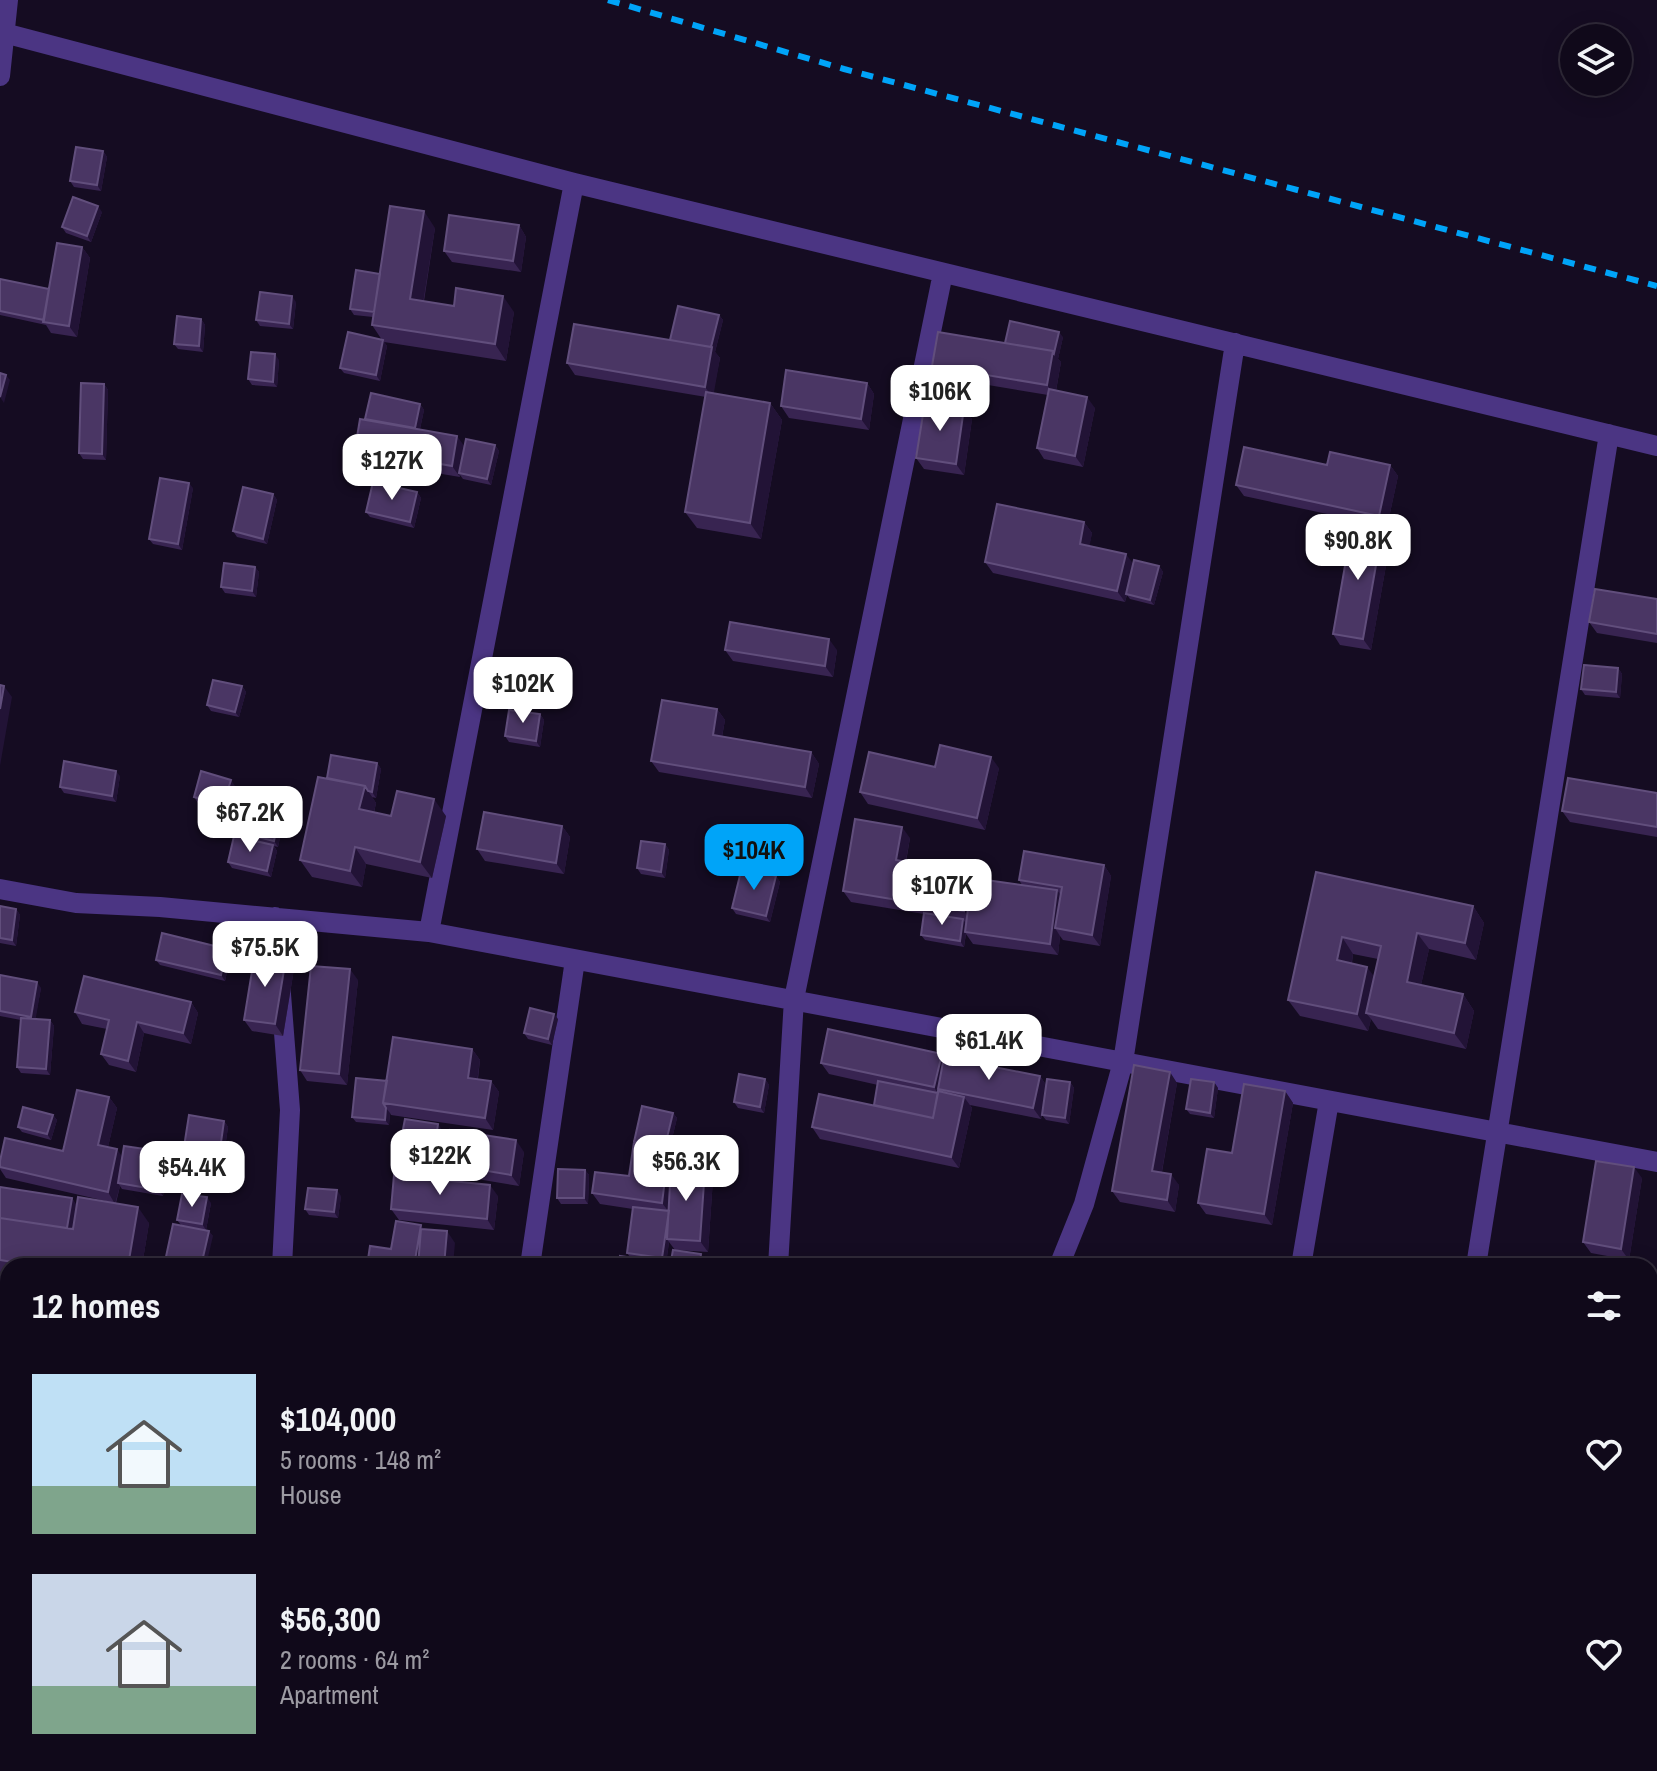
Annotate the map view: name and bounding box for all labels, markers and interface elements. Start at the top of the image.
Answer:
map controls [1560,24,1632,96]
button: layers [1560,24,1632,96]
pin: $106K [884,365,996,433]
text: $106K [909,373,971,408]
pin: $127K [336,434,448,502]
text: $127K [361,442,423,477]
pin: $90.8K [1293,514,1423,582]
text: $90.8K [1324,522,1392,557]
pin: $102K [467,657,579,725]
text: $102K [492,665,554,700]
pin: $67.2K [185,786,315,854]
text: $67.2K [216,794,284,829]
pin: $104K [698,824,810,892]
text: $104K [723,832,785,867]
pin: $107K [886,859,998,927]
text: $107K [911,867,973,902]
pin: $75.5K [200,921,330,989]
text: $75.5K [231,929,299,964]
pin: $61.4K [924,1014,1054,1082]
text: $61.4K [955,1022,1023,1057]
pin: $122K [384,1129,496,1197]
pin: $56.3K [621,1135,751,1203]
text: $122K [409,1137,471,1172]
pin: $54.4K [127,1141,257,1209]
text: $56.3K [652,1143,720,1178]
text: $54.4K [158,1149,226,1184]
text: 12 homes [32,1283,161,1329]
icon: filters [1582,1284,1626,1328]
text: $104,000 [280,1396,396,1442]
icon: home [96,1406,192,1502]
icon: heart [1582,1432,1626,1476]
text: 5 rooms · 148 m² [280,1442,441,1477]
text: House [280,1477,342,1512]
text: $56,300 [280,1596,381,1642]
icon: home [96,1606,192,1702]
icon: heart [1582,1632,1626,1676]
text: 2 rooms · 64 m² [280,1642,429,1677]
text: Apartment [280,1677,378,1712]

